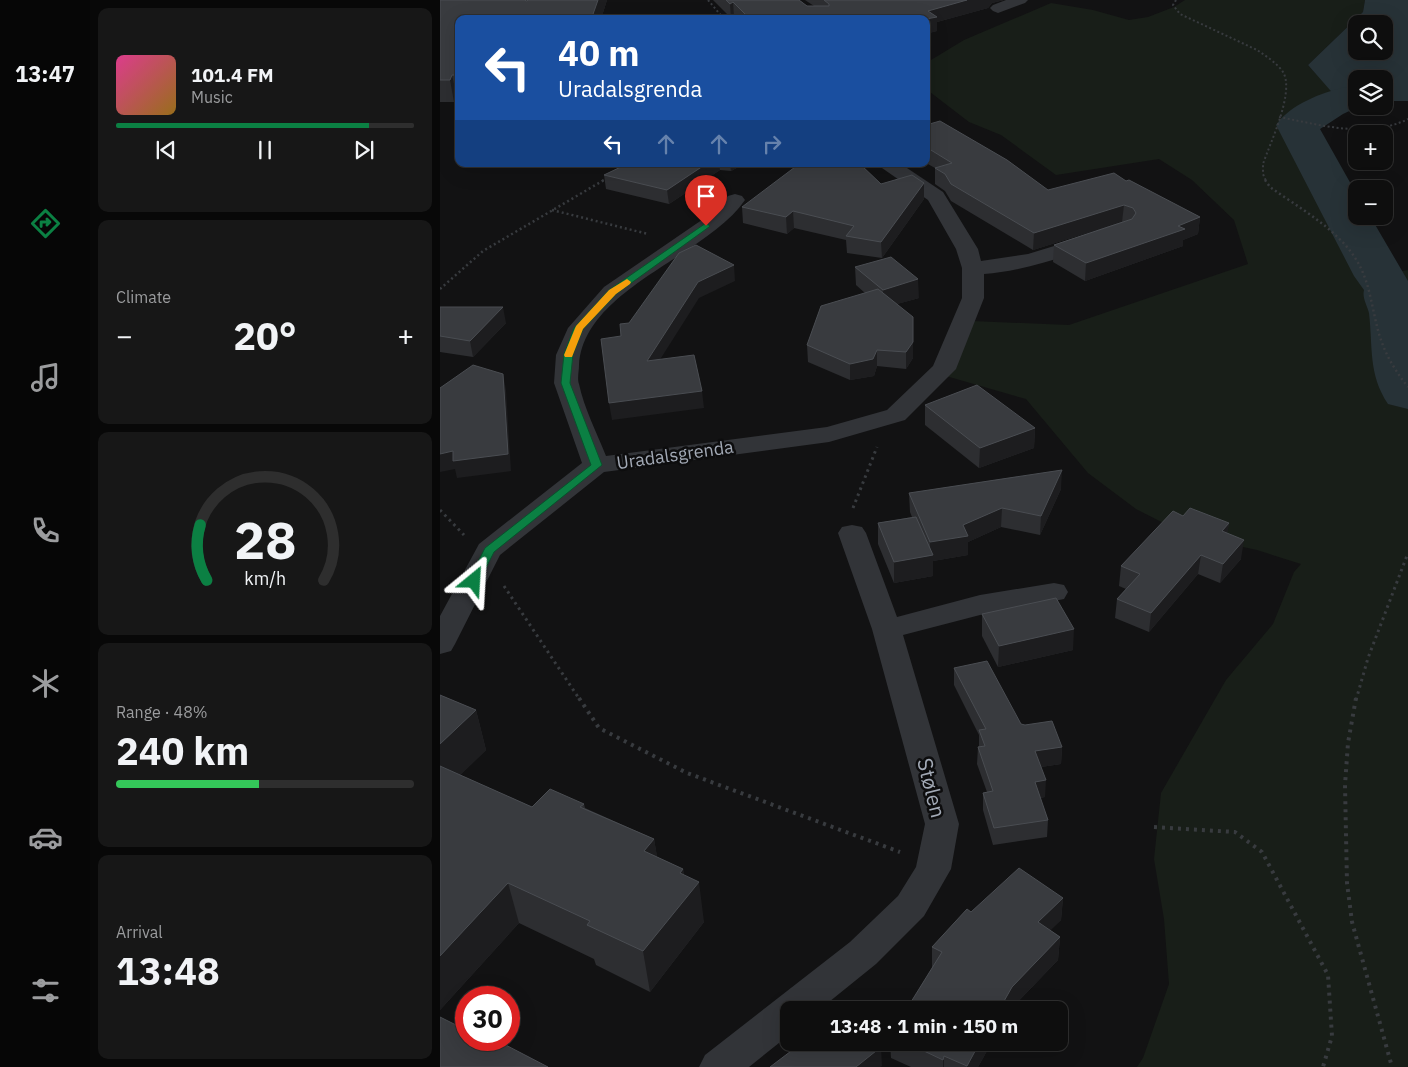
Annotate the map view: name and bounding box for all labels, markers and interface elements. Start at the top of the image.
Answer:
map controls [1348,15,1393,225]
button: search [1348,15,1393,60]
text: 40 m [558,30,640,76]
icon: left [475,35,540,100]
text: 13:47 [15,59,75,88]
text: 101.4 FM [191,63,274,87]
button: layers [1348,70,1393,115]
text: Uradalsgrenda [558,74,702,103]
text: Music [191,87,233,107]
button: + [1348,125,1393,170]
icon: left [599,130,627,158]
icon: ahead [652,130,680,158]
icon: ahead [705,130,733,158]
icon: right [758,130,786,158]
icon: previous [152,136,180,164]
icon: pause [251,136,279,164]
icon: next [350,136,378,164]
pin [685,175,727,226]
button: − [1348,180,1393,225]
icon: arrive [692,182,720,210]
icon: directions [28,206,63,241]
text: Climate [116,287,171,307]
text: 20° [233,311,297,360]
text: − [116,317,133,354]
text: + [397,317,414,354]
icon: music [28,360,63,395]
street label: Uradalsgrenda [615,435,735,474]
text: 28 [234,506,296,573]
icon: phone [28,513,63,548]
position arrow [447,554,499,606]
text: km/h [244,567,286,590]
icon: climate [28,666,63,701]
text: Range · 48% [116,702,208,722]
text: 240 km [116,726,249,775]
street label: Stølen [911,755,953,821]
icon: car [28,820,63,855]
text: Arrival [116,922,163,942]
text: 13:48 [116,946,220,995]
icon: filters [28,973,63,1008]
speed limit sign: 30 [455,986,520,1051]
text: 13:48 · 1 min · 150 m [830,1014,1018,1038]

